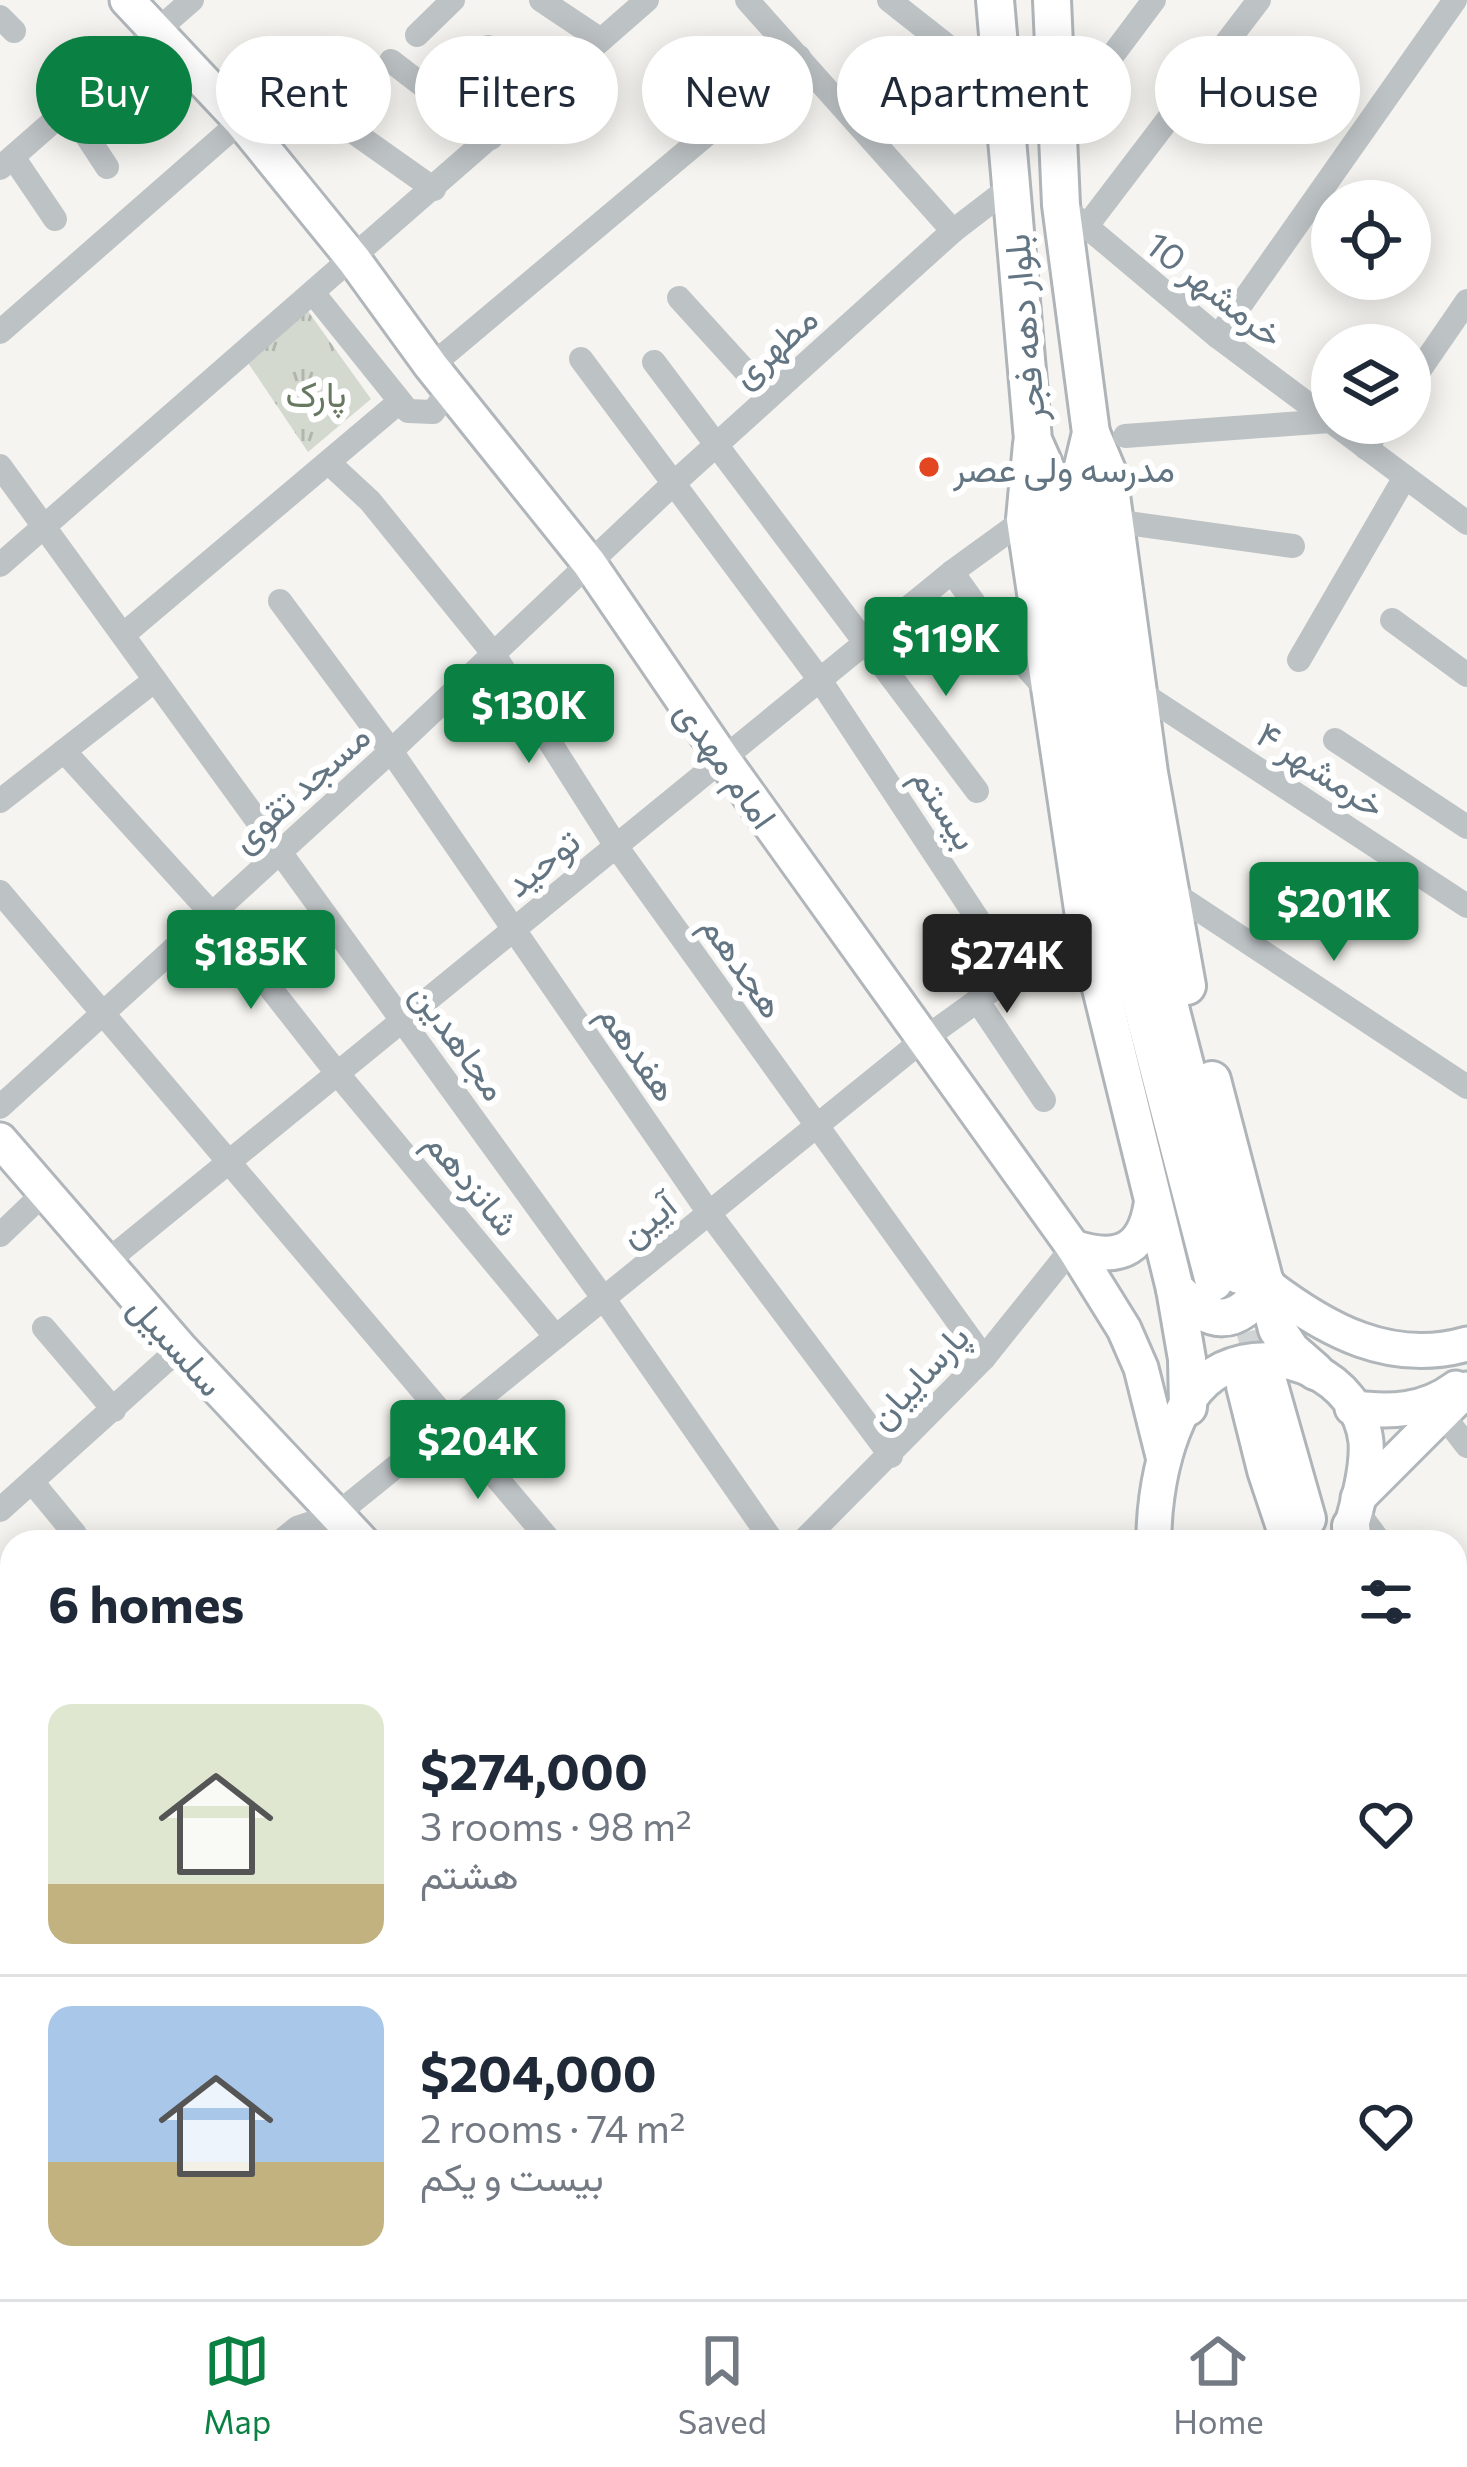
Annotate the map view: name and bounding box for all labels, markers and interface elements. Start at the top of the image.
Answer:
chip: Buy [36,36,192,144]
chip: Rent [216,36,391,144]
chip: Filters [415,36,618,144]
chip: New [642,36,813,144]
chip: Apartment [837,36,1131,144]
chip: House [1155,36,1360,144]
map controls [1311,180,1431,444]
button: locate [1311,180,1431,300]
street label: خرمشهر 10 [1137,221,1294,358]
street label: بلوار دهه فجر [992,232,1055,425]
street label: مطهری [721,295,827,397]
button: layers [1311,324,1431,444]
park label: پارک [285,370,347,419]
place label: مدرسه ولی عصر [952,445,1175,492]
marker: مدرسه ولی عصر [916,454,942,480]
pin: $119K [862,597,1030,699]
text: $119K [891,612,1001,660]
pin: $130K [445,664,613,766]
text: $130K [471,679,587,727]
street label: امام مهدی [665,690,788,838]
street label: خرمشهر ۴ [1248,710,1394,828]
street label: مسجد تقوی [221,712,379,862]
street label: بیستم [901,757,990,859]
street label: توحید [495,818,589,907]
pin: $201K [1250,862,1418,964]
text: $201K [1276,877,1392,925]
street label: هجدهم [690,905,796,1028]
pin: $185K [167,910,335,1012]
pin: $274K [923,914,1091,1016]
text: $185K [194,925,308,973]
text: $274K [950,929,1064,977]
street label: مجاهدین [402,972,519,1109]
street label: هفدهم [587,993,690,1111]
street label: شانزدهم [414,1120,531,1246]
street label: آیین [608,1180,687,1256]
street label: سلسبیل [120,1284,235,1405]
street label: پارساییان [858,1313,980,1440]
pin: $204K [394,1400,562,1502]
text: $204K [417,1415,539,1463]
icon: filters [1353,1569,1419,1635]
text: 6 homes [48,1571,244,1634]
text: $274,000 [420,1738,648,1801]
icon: home [144,1752,288,1896]
icon: heart [1353,1791,1419,1857]
text: 3 rooms · 98 m² [420,1801,692,1849]
text: هشتم [420,1849,519,1897]
text: $204,000 [420,2040,657,2103]
icon: home [144,2054,288,2198]
icon: heart [1353,2093,1419,2159]
text: 2 rooms · 74 m² [420,2103,685,2151]
text: بیست و یکم [420,2151,604,2199]
tab: Map [203,2328,271,2441]
tab: Saved [678,2328,767,2441]
tab: Home [1173,2328,1264,2441]

